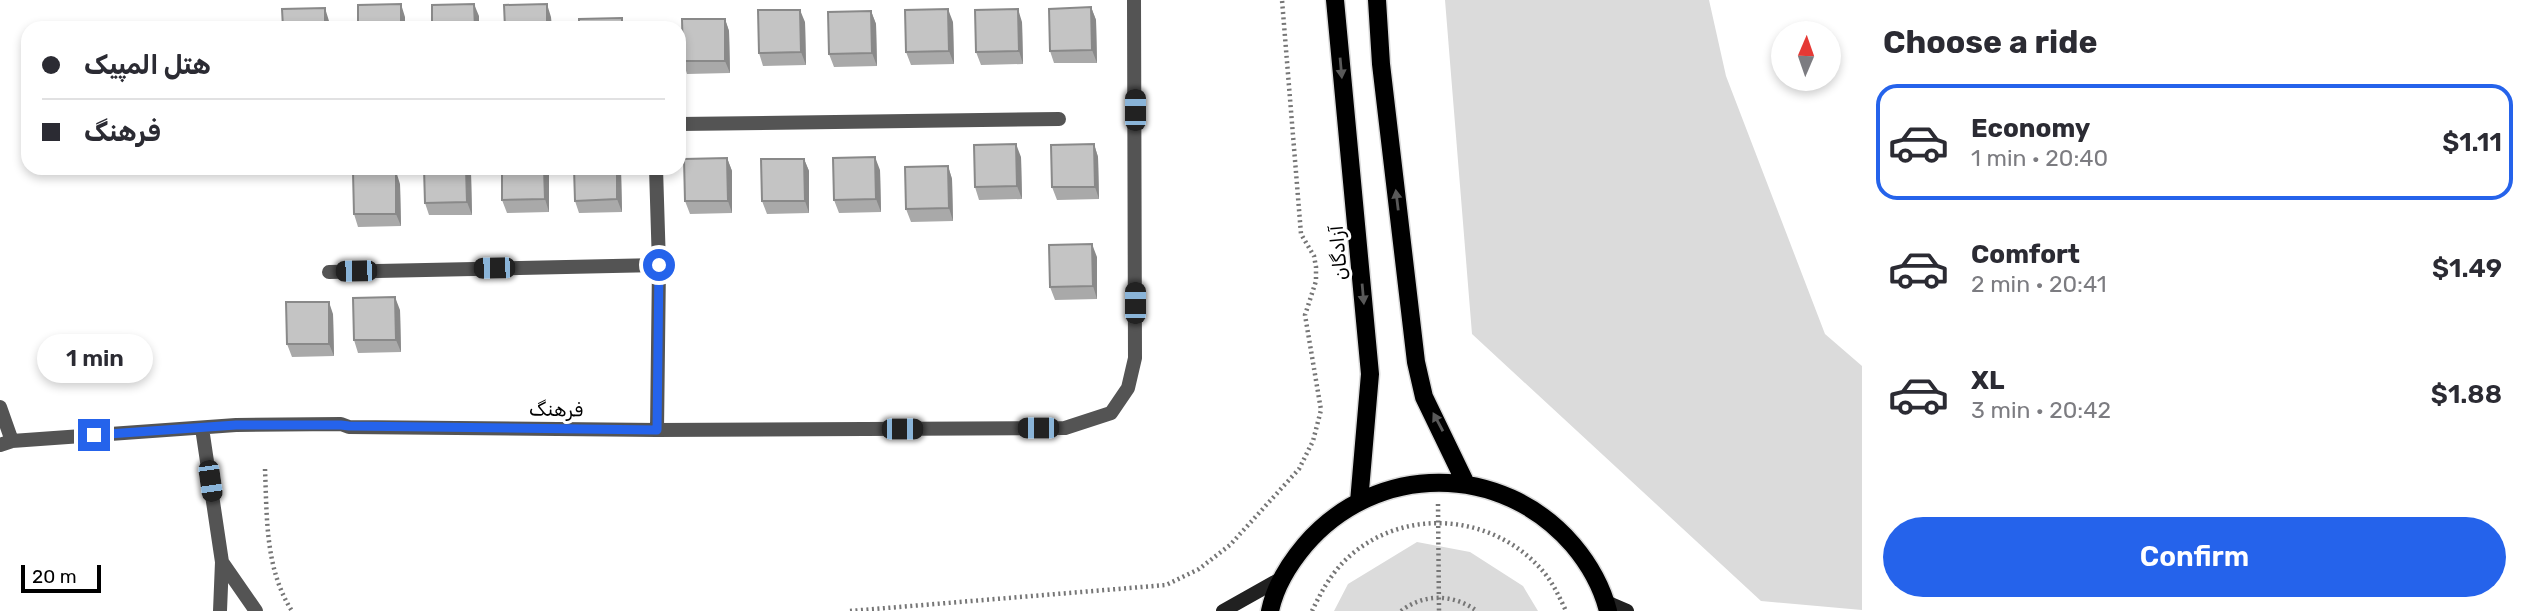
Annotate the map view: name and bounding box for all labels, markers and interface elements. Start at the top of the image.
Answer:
north arrow [1771,21,1841,91]
map controls [1771,21,1841,91]
text: Choose a ride [1883,23,2097,61]
text: هتل المپیک [84,50,211,81]
one-way arrow [1336,57,1347,79]
car [1125,89,1146,131]
icon: car [1887,111,1950,174]
text: Economy [1971,113,2090,144]
text: فرهنگ [84,117,161,148]
text: $1.11 [2442,127,2502,158]
text: 1 min · 20:40 [1971,144,2108,172]
one-way arrow [1392,189,1403,211]
street label: آزادگان [1325,224,1352,281]
icon: car [1887,237,1950,300]
text: Comfort [1971,239,2080,270]
route start [643,249,675,281]
text: $1.49 [2432,253,2502,284]
car [473,257,516,279]
car [335,260,378,282]
text: 2 min · 20:41 [1971,270,2107,298]
car [1125,282,1146,324]
one-way arrow [1358,284,1369,306]
callout: 1 min [36,334,152,382]
text: 1 min [66,344,124,372]
icon: car [1887,363,1950,426]
text: XL [1971,365,2004,396]
text: $1.88 [2431,379,2502,410]
text: 3 min · 20:42 [1971,396,2111,424]
street label: فرهنگ [529,398,583,421]
one-way arrow [1432,412,1443,432]
car [1018,418,1060,439]
route end [78,419,110,451]
car [882,419,924,440]
car [197,459,224,503]
button: Confirm [1883,517,2506,597]
scale bar [21,562,102,594]
text: 20 m [32,565,77,588]

